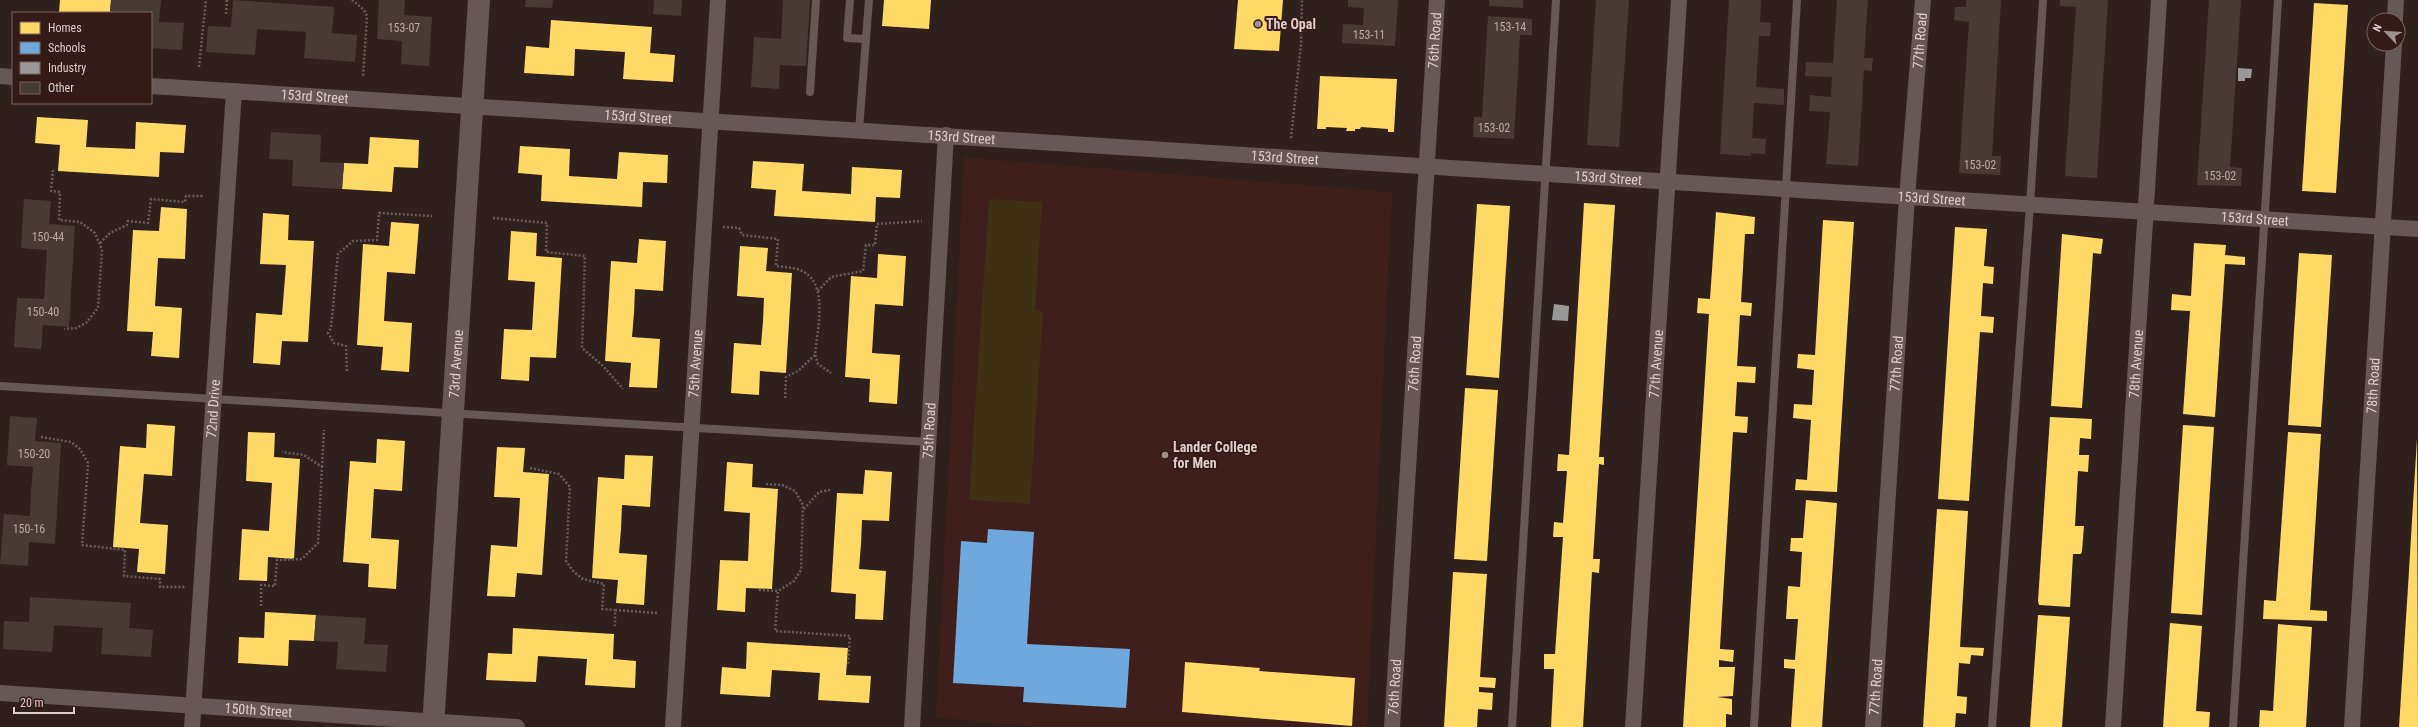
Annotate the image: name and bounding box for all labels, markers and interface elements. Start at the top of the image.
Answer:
legend [12,12,152,104]
street label: 76th Road [1425,12,1444,69]
street label: 77th Road [1909,12,1930,69]
north arrow [2366,12,2406,52]
place label: The Opal [1266,16,1316,32]
marker: The Opal [1253,19,1263,29]
house number: 153-14 [1494,20,1526,34]
text: Homes [48,21,82,35]
house number: 153-07 [388,21,420,35]
text: N [2370,22,2385,34]
house number: 153-11 [1353,28,1385,42]
text: Schools [48,41,86,55]
text: Industry [48,61,86,75]
text: Other [48,81,74,95]
street label: 153rd Street [280,86,349,106]
street label: 153rd Street [604,107,672,127]
house number: 153-02 [1478,121,1510,135]
street label: 153rd Street [927,127,996,147]
street label: 153rd Street [1250,147,1319,168]
house number: 153-02 [1964,158,1996,172]
street label: 153rd Street [1574,168,1643,188]
house number: 153-02 [2204,169,2236,183]
street label: 153rd Street [1897,188,1966,208]
street label: 153rd Street [2220,209,2289,229]
house number: 150-44 [32,230,64,244]
house number: 150-40 [27,305,59,319]
street label: 73rd Avenue [446,329,466,398]
street label: 75th Avenue [685,329,706,398]
street label: 77th Avenue [1646,329,1666,398]
street label: 78th Avenue [2126,329,2146,398]
street label: 76th Road [1405,335,1424,392]
street label: 77th Road [1887,335,1906,392]
street label: 78th Road [2363,357,2383,414]
street label: 72nd Drive [203,378,223,439]
street label: 75th Road [919,402,939,459]
place label: Lander College for Men [1173,439,1257,471]
house number: 150-20 [18,447,50,461]
marker: Lander College for Men [1160,450,1170,460]
house number: 150-16 [13,522,45,536]
street label: 76th Road [1385,659,1404,716]
street label: 77th Road [1866,659,1885,716]
scale bar [14,689,74,715]
text: 20 m [20,696,44,710]
street label: 150th Street [224,700,293,720]

